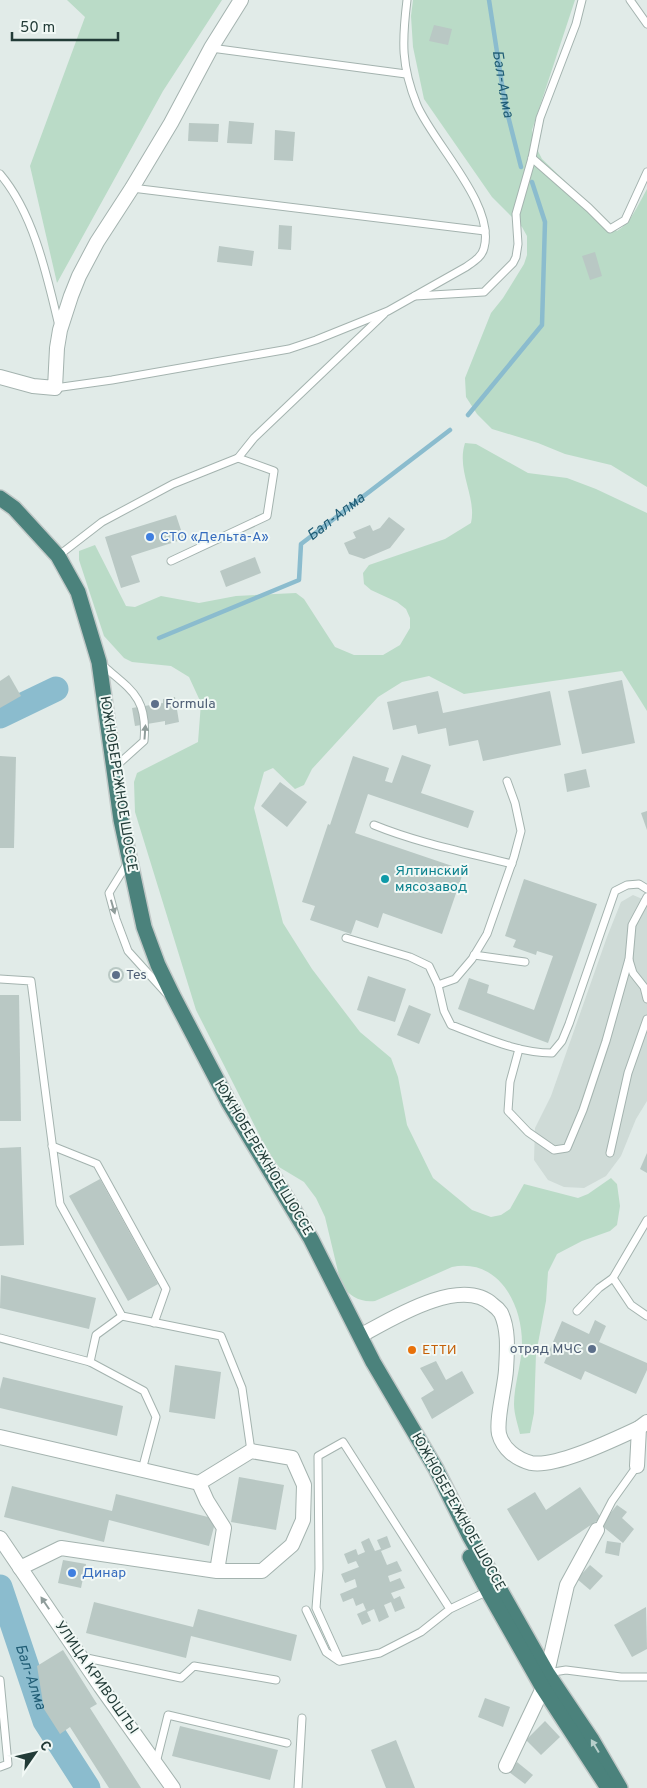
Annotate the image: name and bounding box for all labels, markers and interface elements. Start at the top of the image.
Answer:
scale bar [12,10,119,42]
text: 50 m [20,19,55,38]
water label: Бал-Алма [487,49,518,120]
water label: Бал-Алма [303,489,369,545]
place label: СТО «Дельта-А» [160,529,269,546]
marker: СТО «Дельта-А» [144,531,156,543]
street label: ЮЖНОБЕРЕЖНОЕ ШОССЕ [96,695,140,873]
place label: Formula [165,696,216,713]
marker: Formula [149,698,161,710]
one-way arrow [141,723,149,739]
place label: Ялтинский мясозавод [395,863,468,896]
marker: Ялтинский мясозавод [379,873,391,885]
one-way arrow [109,899,117,914]
place label: Tes [126,967,147,984]
marker: Tes [110,969,122,981]
street label: ЮЖНОБЕРЕЖНОЕ ШОССЕ [210,1077,316,1239]
place label: отряд МЧС [510,1341,582,1358]
place label: ЕТТИ [422,1342,457,1359]
marker: отряд МЧС [586,1343,598,1355]
marker: ЕТТИ [406,1344,418,1356]
street label: ЮЖНОБЕРЕЖНОЕ ШОССЕ [407,1430,509,1594]
place label: Динар [82,1565,126,1582]
marker: Динар [66,1567,78,1579]
one-way arrow [40,1597,50,1610]
street label: УЛИЦА КРИВОШТЫ [51,1618,141,1738]
water label: Бал-Алма [10,1642,50,1713]
north arrow [10,1728,60,1778]
text: С [35,1738,54,1755]
one-way arrow [591,1740,600,1753]

